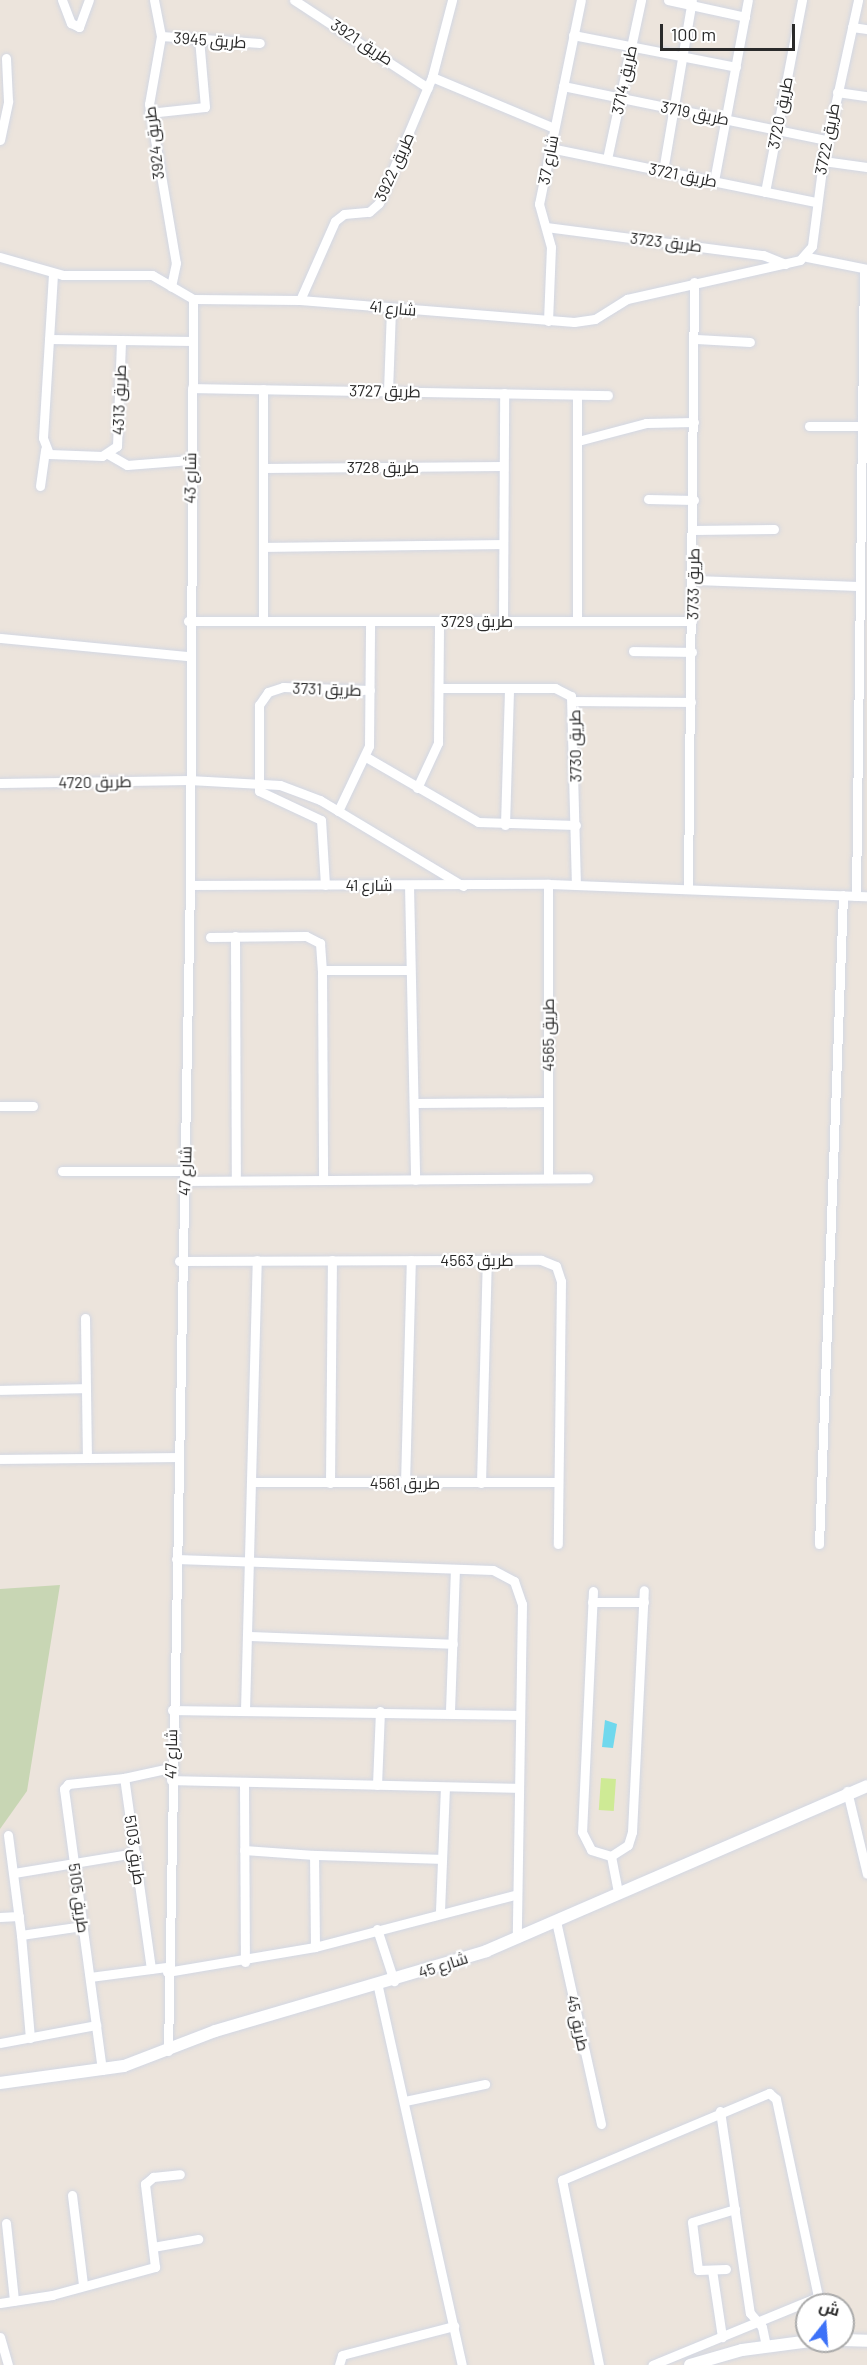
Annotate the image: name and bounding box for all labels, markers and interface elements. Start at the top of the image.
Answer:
scale bar [663,12,798,50]
street label: طريق 3921 [327,15,397,69]
text: 100 m [671,23,716,45]
street label: طريق 3945 [173,28,247,52]
street label: طريق 3714 [607,44,641,116]
street label: طريق 3720 [764,75,796,151]
street label: طريق 3719 [659,97,731,129]
street label: طريق 3722 [811,101,843,177]
street label: طريق 3924 [140,105,168,181]
street label: طريق 3922 [370,130,418,204]
street label: شارع 37 [534,134,562,186]
street label: طريق 3721 [647,159,719,191]
street label: طريق 3723 [629,228,703,256]
street label: شارع 41 [369,296,417,320]
street label: طريق 4313 [108,364,130,436]
street label: طريق 3727 [349,381,421,401]
street label: شارع 43 [180,452,200,504]
street label: طريق 3728 [347,457,419,477]
street label: طريق 3733 [683,548,703,620]
street label: طريق 3729 [441,611,513,631]
street label: طريق 3731 [292,678,362,700]
street label: طريق 3730 [565,709,585,783]
street label: طريق 4720 [58,772,132,792]
street label: شارع 41 [345,875,393,895]
street label: طريق 4565 [538,998,558,1072]
street label: شارع 47 [175,1146,195,1196]
street label: طريق 4563 [440,1250,514,1270]
street label: طريق 4561 [370,1473,440,1493]
street label: شارع 47 [161,1729,181,1779]
street label: طريق 5103 [121,1814,149,1886]
street label: طريق 5105 [65,1862,93,1934]
street label: شارع 45 [416,1948,470,1982]
street label: طريق 45 [563,1993,593,2053]
north arrow [795,2293,855,2353]
text: ش [817,2295,842,2319]

